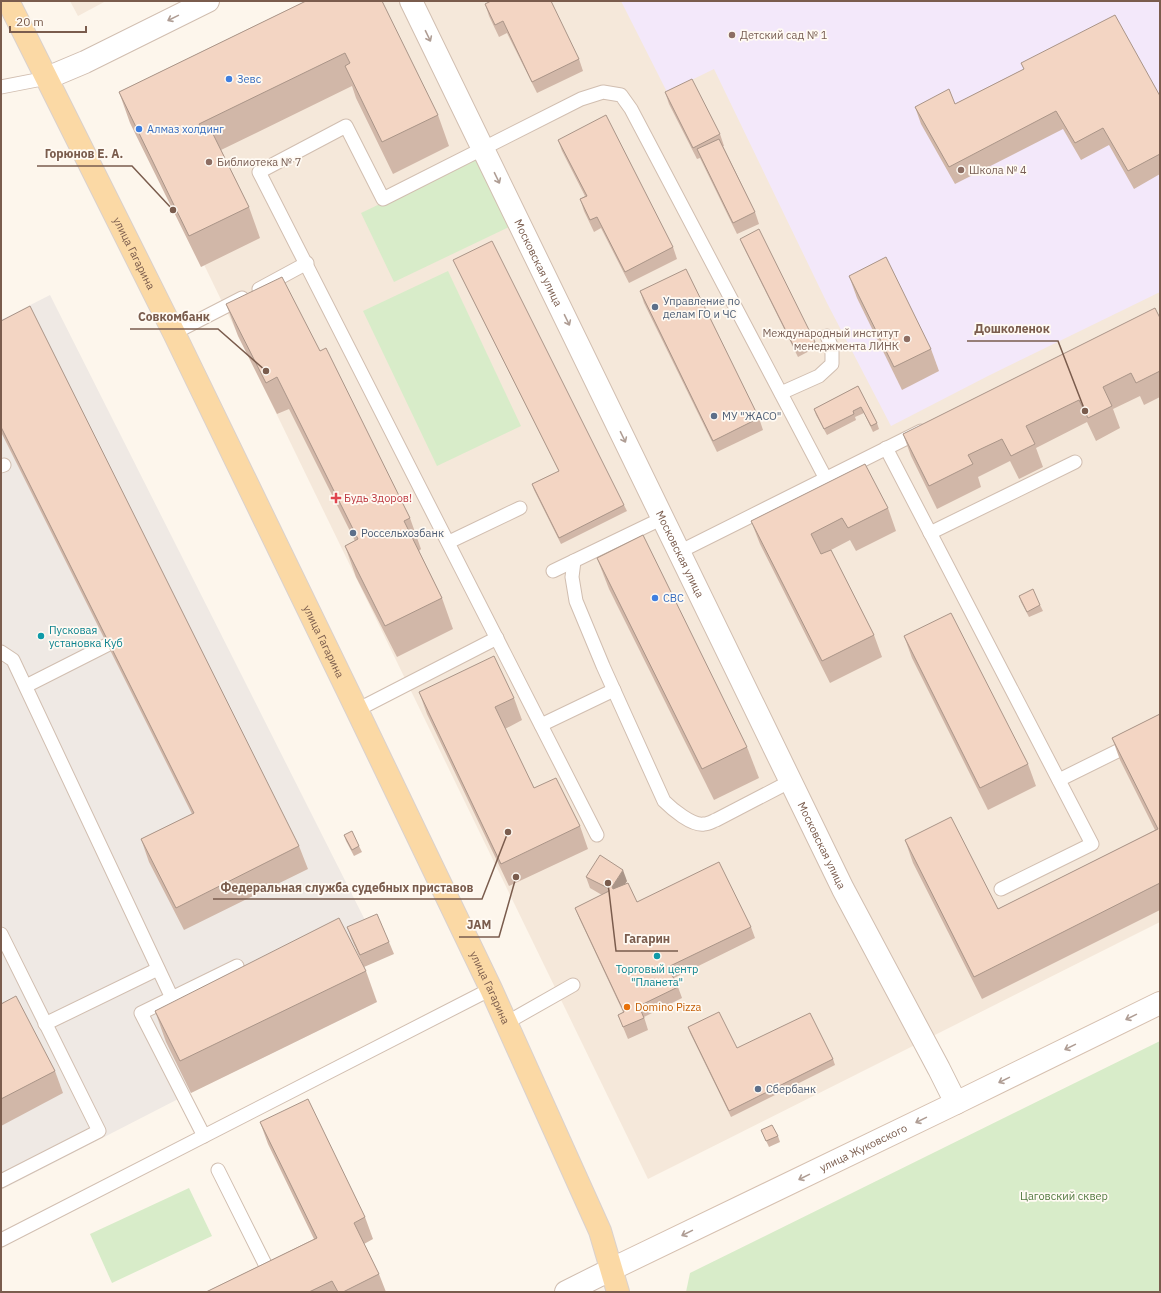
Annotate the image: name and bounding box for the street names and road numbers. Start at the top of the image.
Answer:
street label: улица Гагарина [110,215,158,292]
street label: Московская улица [511,217,565,309]
street label: Московская улица [653,508,707,600]
street label: улица Гагарина [300,603,347,680]
street label: Московская улица [795,800,849,891]
street label: улица Гагарина [467,949,513,1027]
street label: улица Жуковского [817,1121,909,1175]

